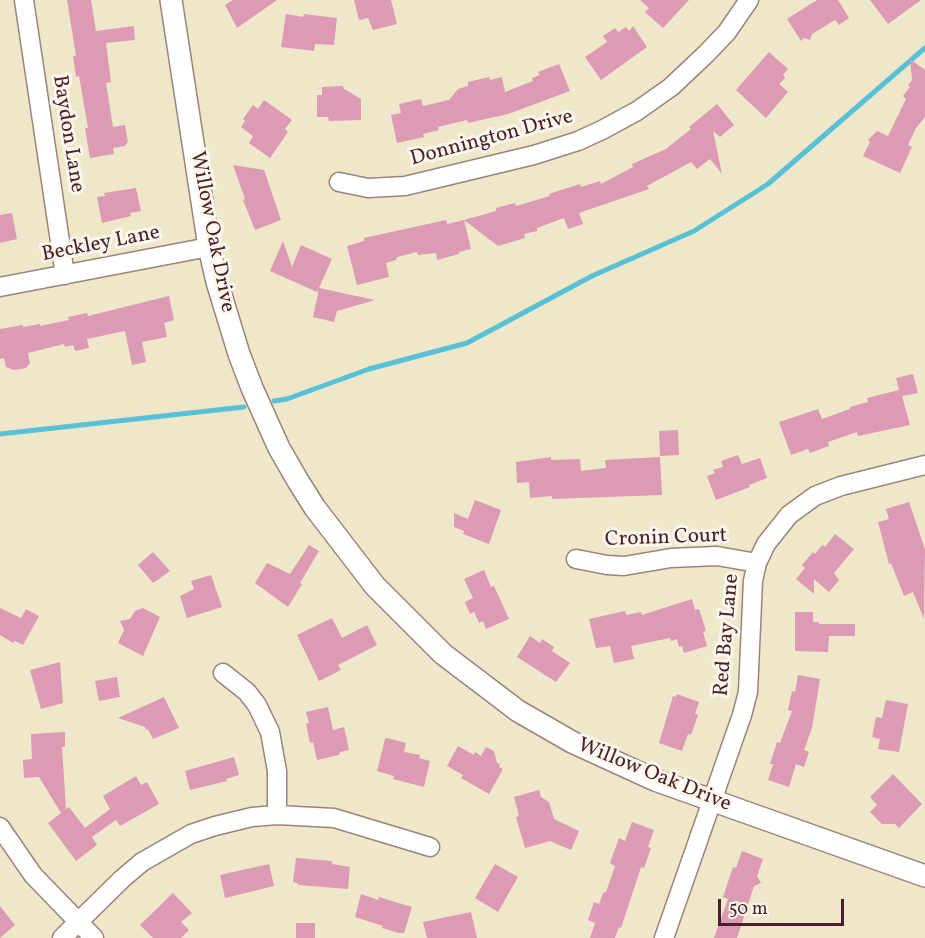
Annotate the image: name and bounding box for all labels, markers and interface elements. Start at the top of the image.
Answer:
street label: Baydon Lane [45,73,89,195]
street label: Donnington Drive [408,105,576,173]
street label: Willow Oak Drive [183,149,239,315]
street label: Beckley Lane [40,221,162,269]
street label: Cronin Court [605,524,727,554]
street label: Red Bay Lane [710,573,746,697]
street label: Willow Oak Drive [573,734,735,818]
scale bar [721,887,847,925]
text: 50 m [729,897,768,922]

